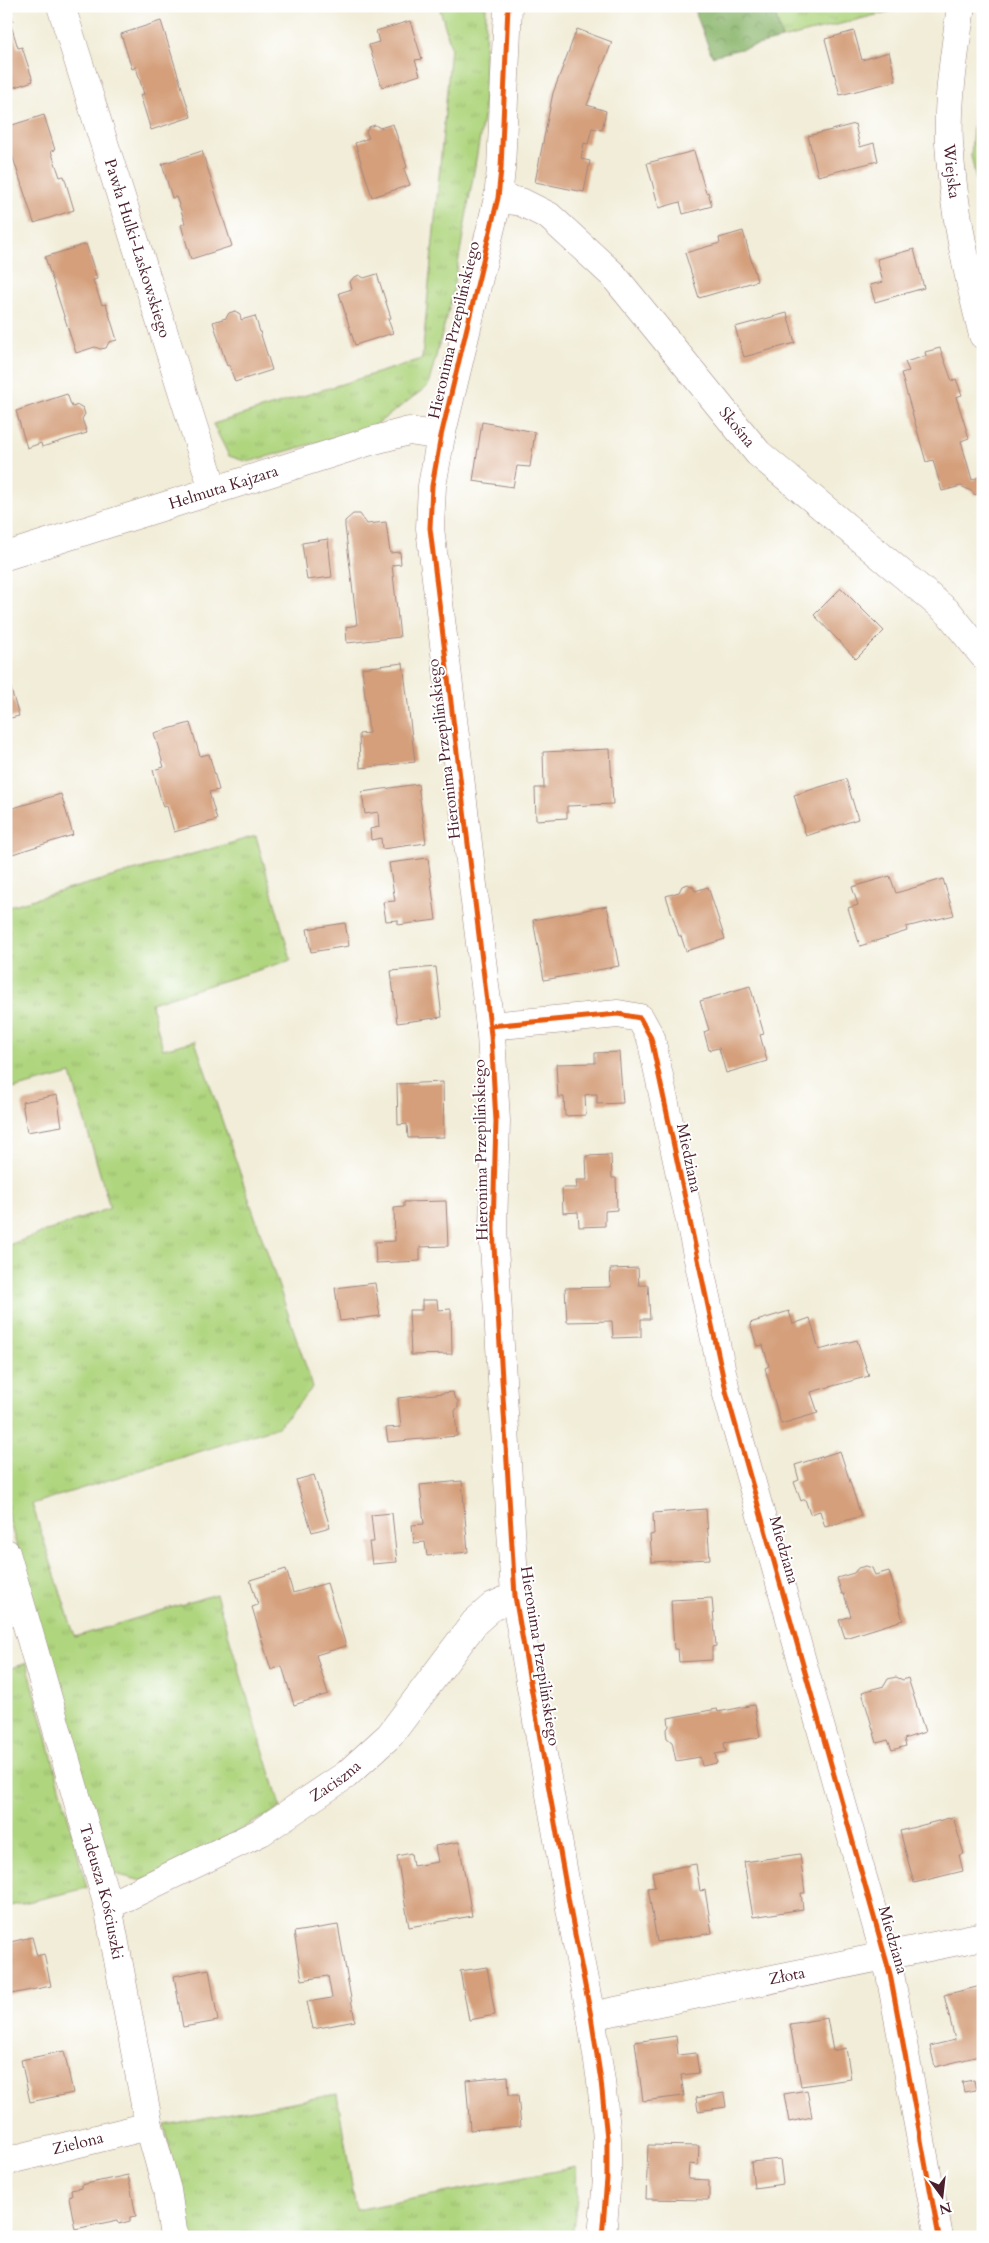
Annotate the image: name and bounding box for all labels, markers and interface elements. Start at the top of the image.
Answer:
street label: Wiejska [938,142,966,200]
street label: Pawła Hulki-Laskowskiego [99,156,176,341]
street label: Hieronima Przepilińskiego [423,239,485,421]
street label: Skośna [714,402,760,452]
street label: Helmuta Kajzara [166,460,281,515]
street label: Hieronima Przepilińskiego [422,657,466,841]
street label: Hieronima Przepilińskiego [468,1059,494,1241]
street label: Miedziana [671,1122,707,1195]
street label: Miedziana [764,1513,804,1587]
street label: Hieronima Przepilińskiego [515,1565,565,1748]
street label: Zaciszna [305,1755,366,1807]
street label: Tadeusza Kościuszki [74,1821,129,1962]
street label: Miedziana [873,1903,913,1977]
street label: Złota [767,1962,807,1990]
street label: Zielona [50,2127,106,2160]
north arrow [916,2170,966,2220]
text: N [937,2197,954,2219]

